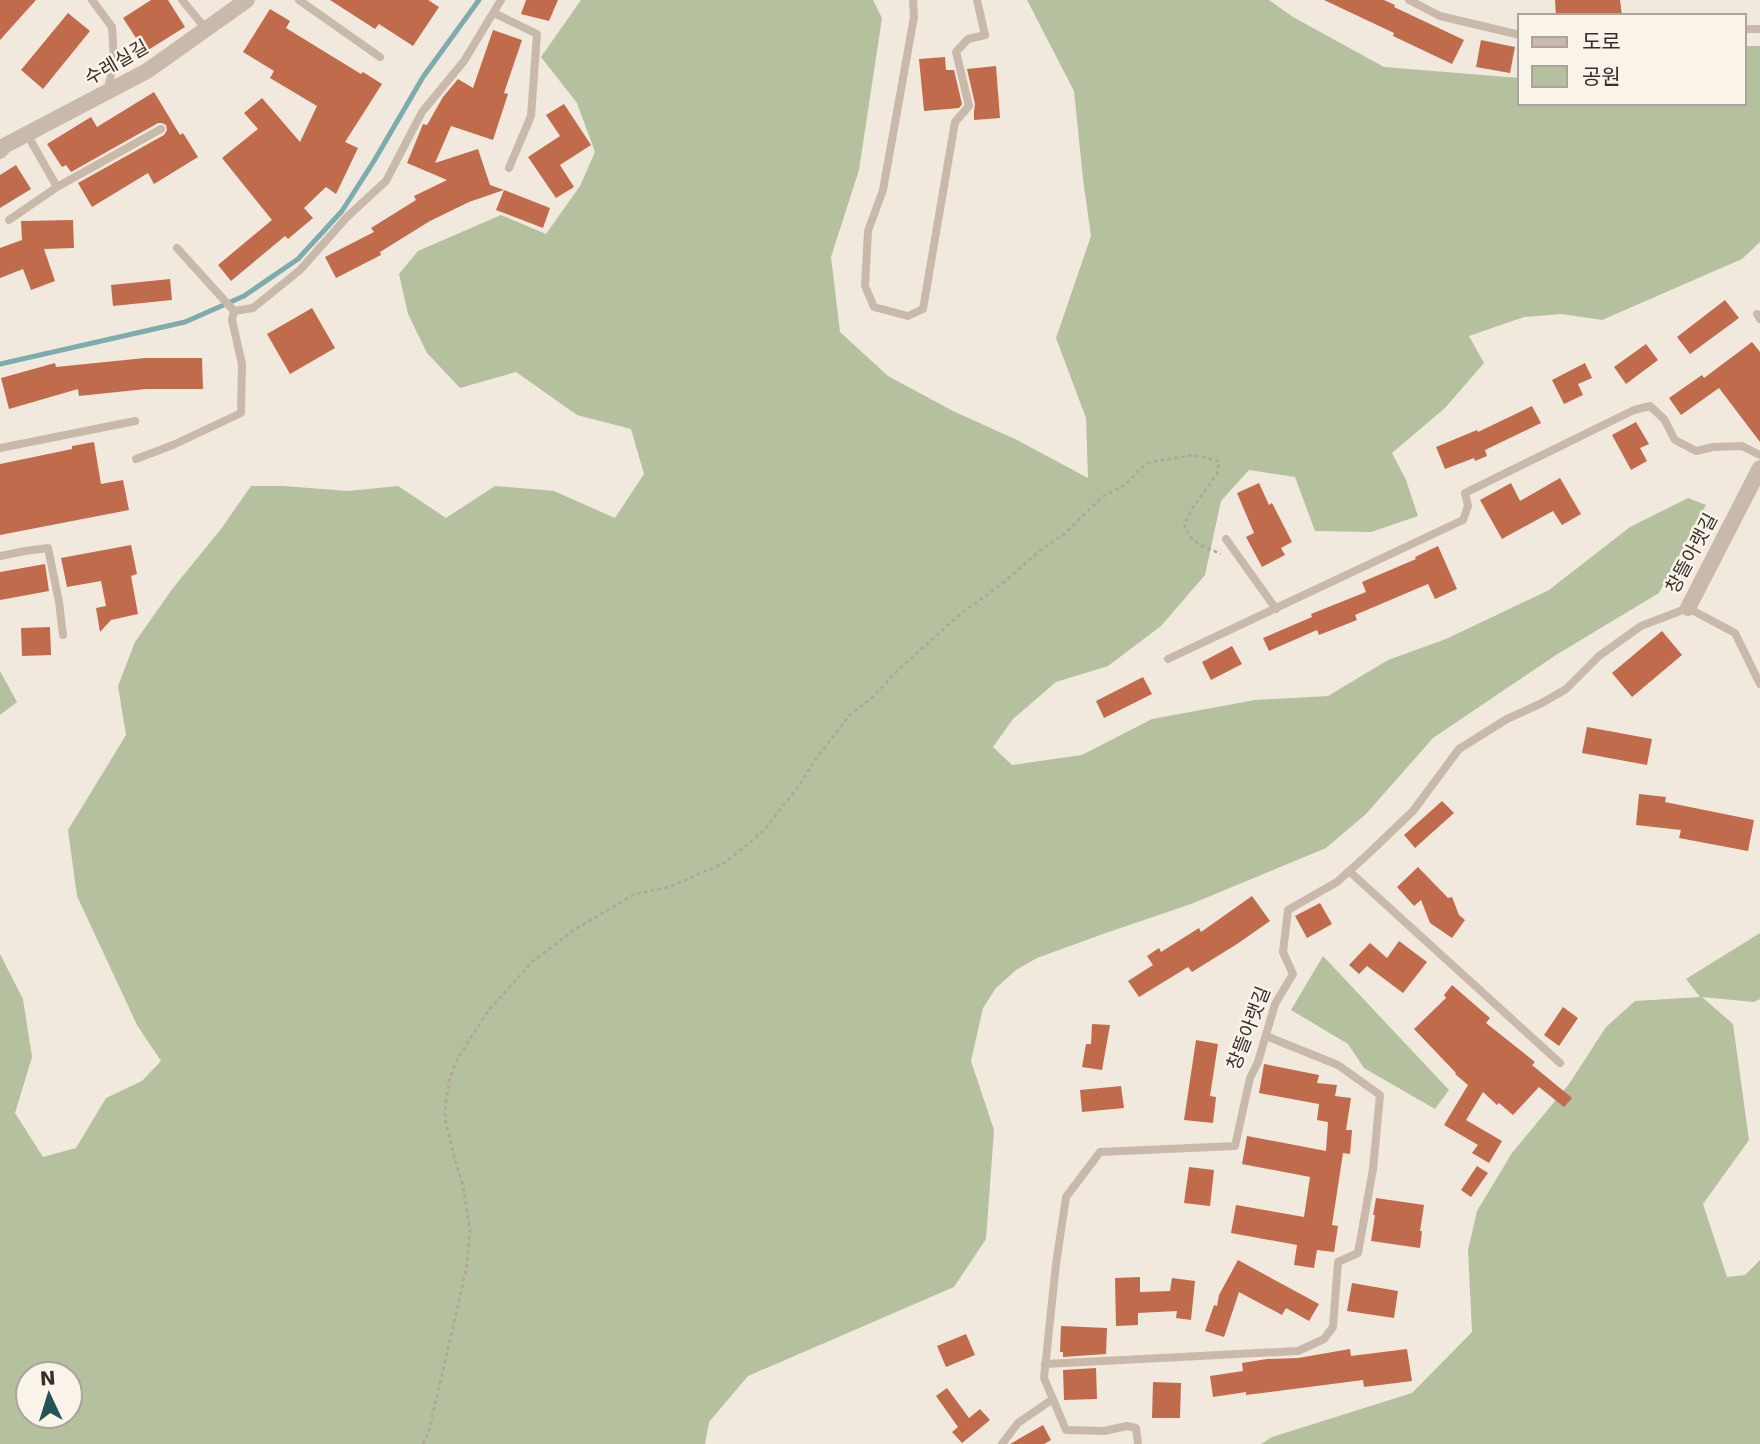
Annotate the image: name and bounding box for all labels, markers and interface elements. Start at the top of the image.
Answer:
legend [1518,14,1746,105]
text: 도로 [1582,30,1621,54]
street label: 수레실길 [80,35,152,89]
text: 공원 [1582,65,1621,89]
street label: 창뜰아랫길 [1661,509,1721,597]
street label: 창뜰아랫길 [1222,983,1274,1073]
north arrow [14,1360,84,1430]
text: N [39,1367,57,1390]

